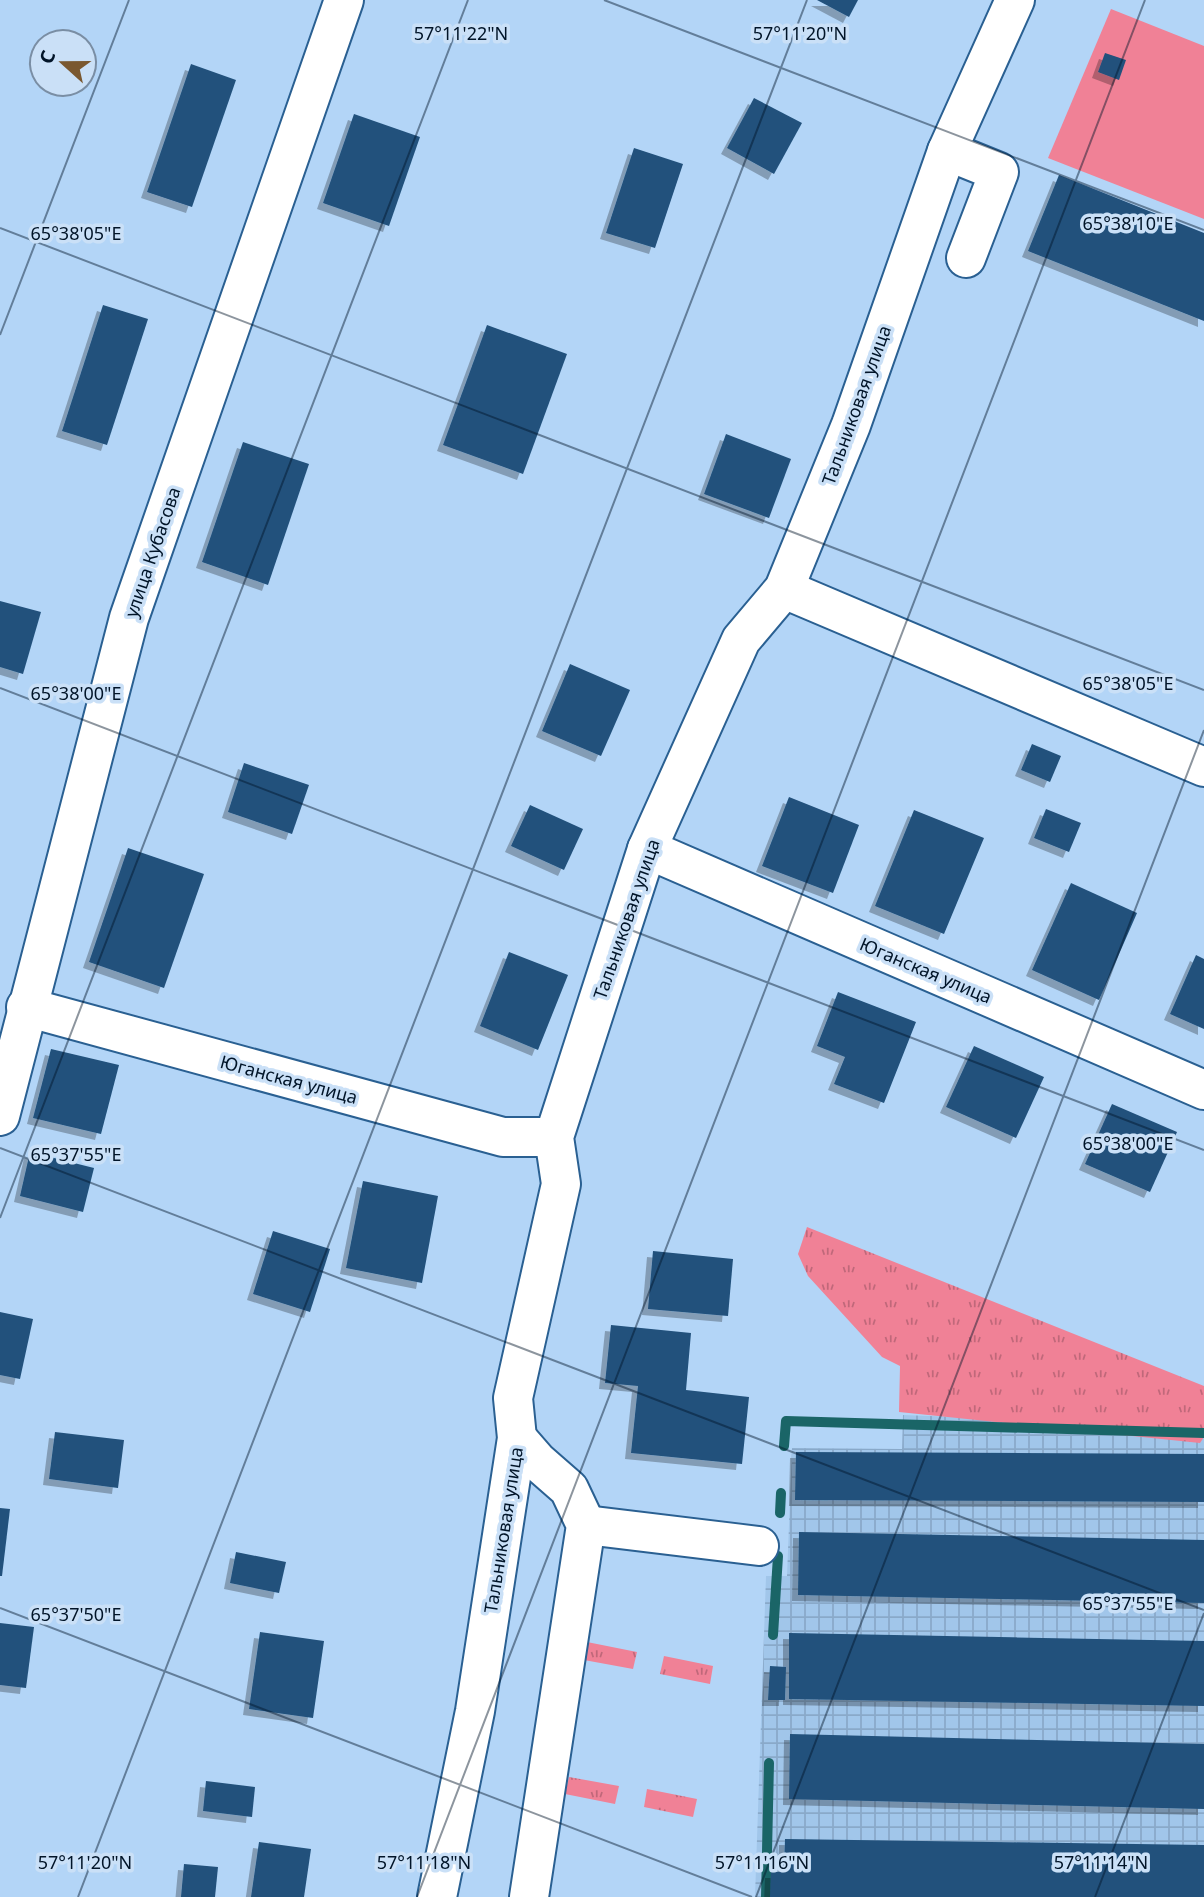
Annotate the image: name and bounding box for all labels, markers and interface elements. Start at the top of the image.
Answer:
text: 57°11'22"N [414,21,508,45]
text: 57°11'20"N [753,21,847,45]
north arrow [28,28,98,98]
text: С [33,47,61,67]
text: 65°38'10"E [1083,211,1173,235]
text: 65°38'05"E [31,221,121,245]
street label: Тальниковая улица [816,322,896,488]
street label: улица Кубасова [118,484,186,620]
text: 65°38'05"E [1083,671,1173,695]
text: 65°38'00"E [31,681,121,705]
street label: Тальниковая улица [587,836,665,1002]
street label: Юганская улица [856,931,996,1009]
street label: Юганская улица [218,1049,360,1109]
text: 65°38'00"E [1083,1131,1173,1155]
text: 65°37'55"E [31,1142,121,1166]
street label: Тальниковая улица [478,1445,528,1615]
text: 65°37'55"E [1083,1591,1173,1615]
text: 65°37'50"E [31,1602,121,1626]
text: 57°11'20"N [38,1850,132,1874]
text: 57°11'18"N [377,1850,471,1874]
text: 57°11'16"N [715,1850,809,1874]
text: 57°11'14"N [1054,1850,1148,1874]

